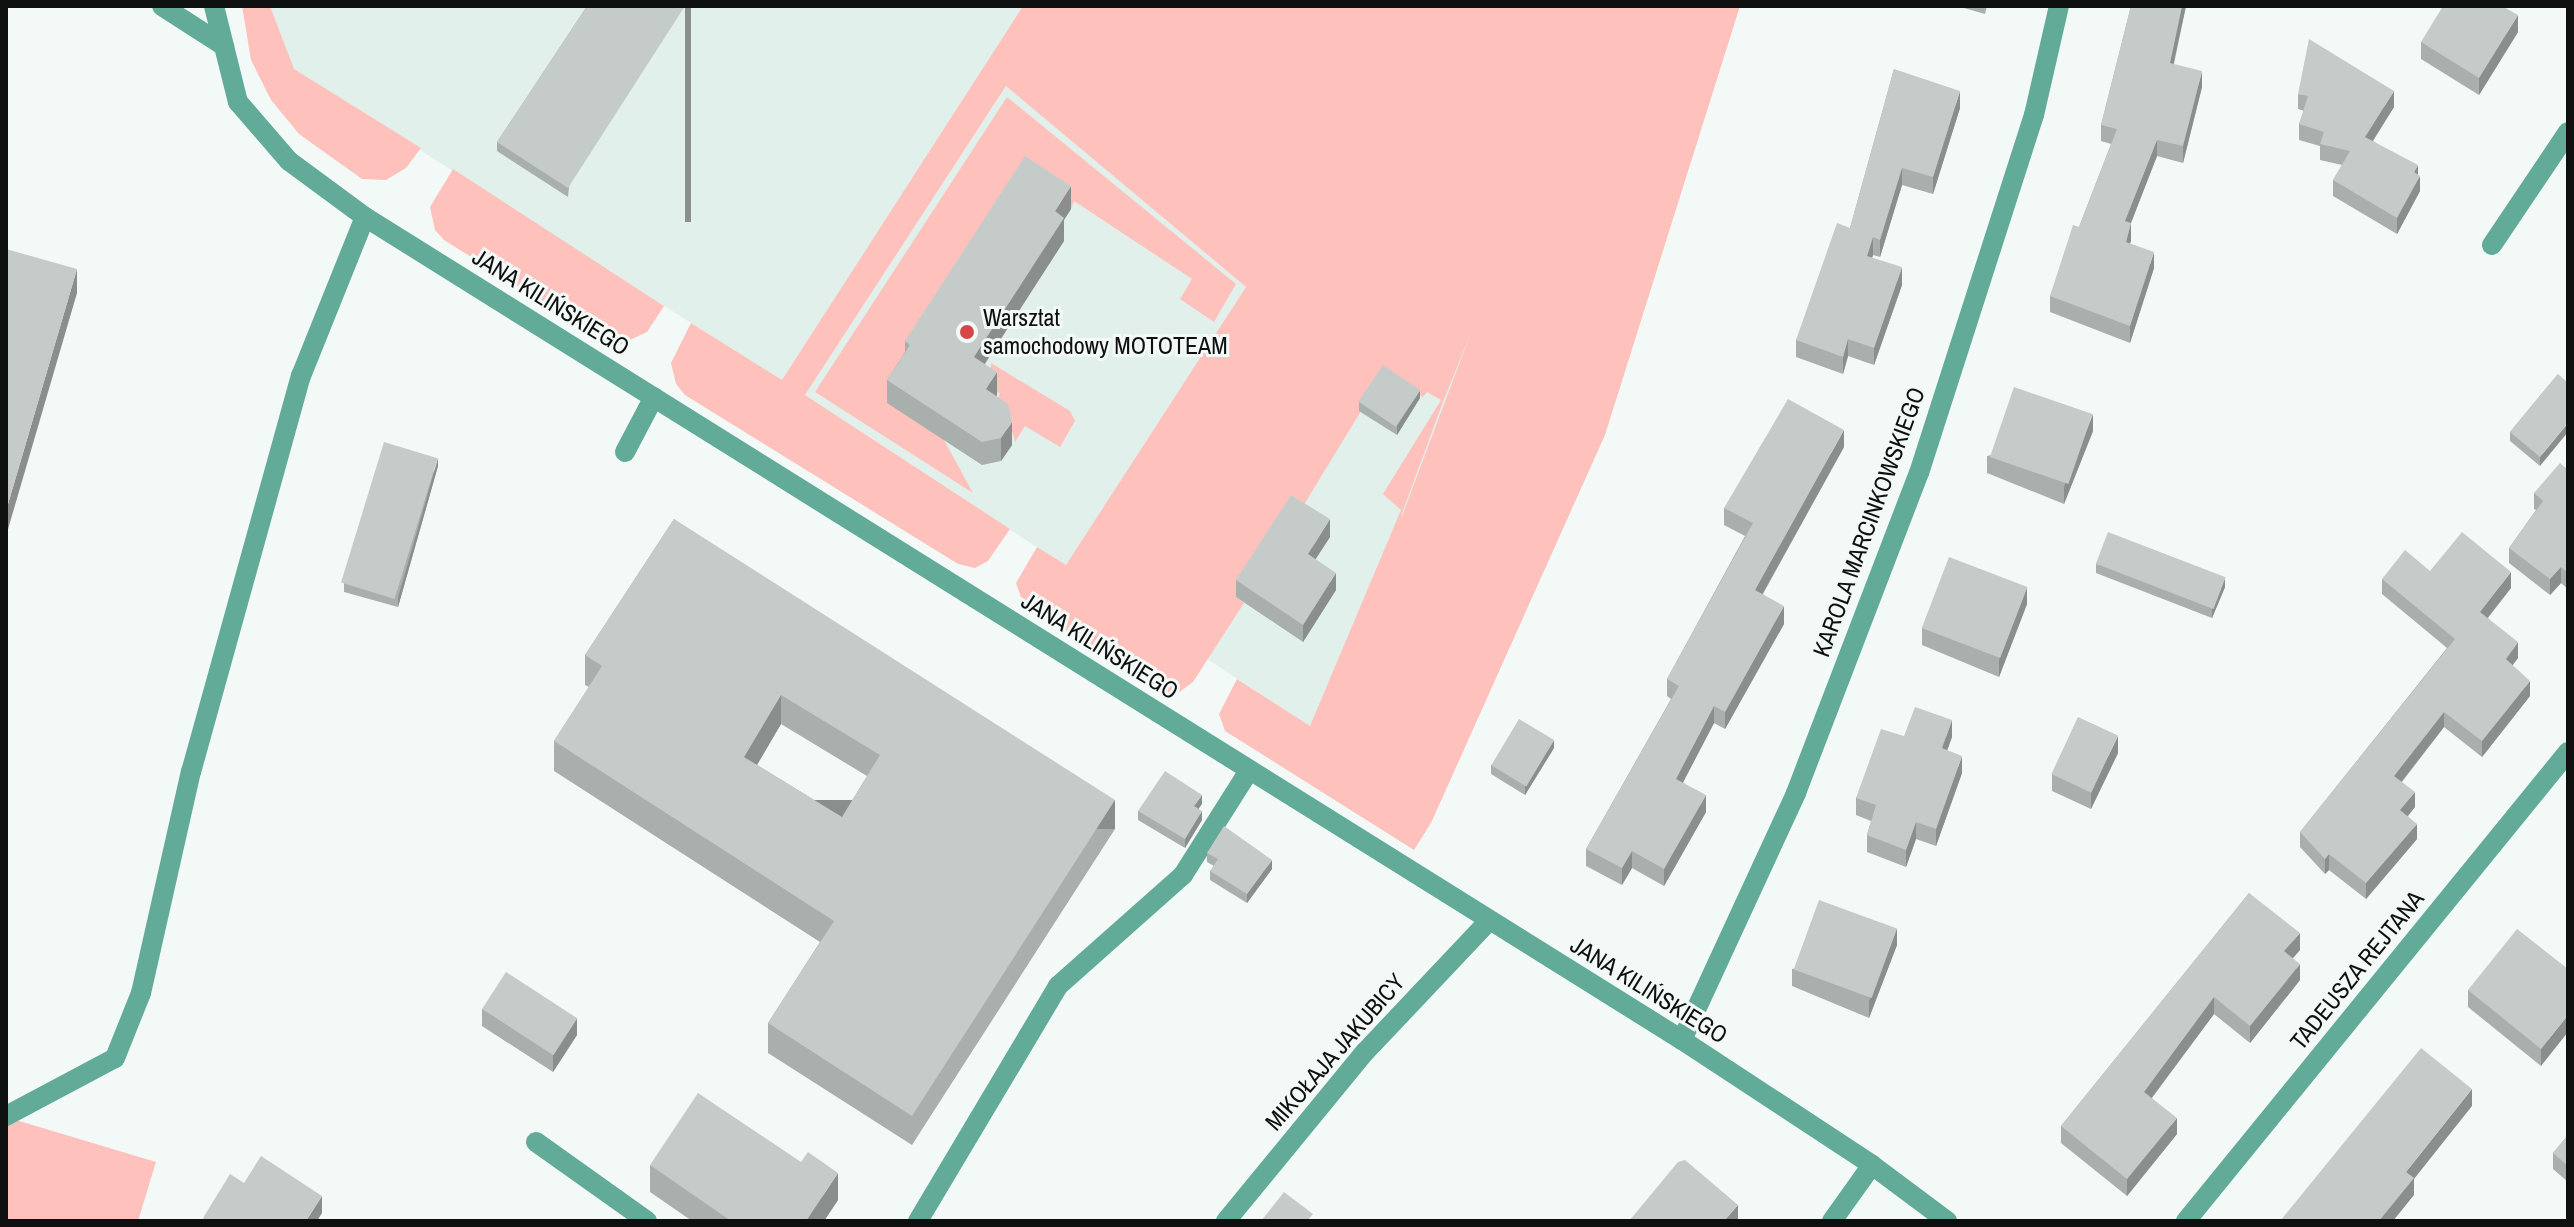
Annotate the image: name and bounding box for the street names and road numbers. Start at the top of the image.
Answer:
street label: JANA KILIŃSKIEGO [467,242,635,362]
street label: KAROLA MARCINKOWSKIEGO [1807,383,1931,661]
street label: JANA KILIŃSKIEGO [1016,586,1184,706]
street label: TADEUSZA REJTANA [2284,884,2430,1056]
street label: JANA KILIŃSKIEGO [1565,930,1733,1050]
street label: MIKOŁAJA JAKUBICY [1259,967,1411,1137]

